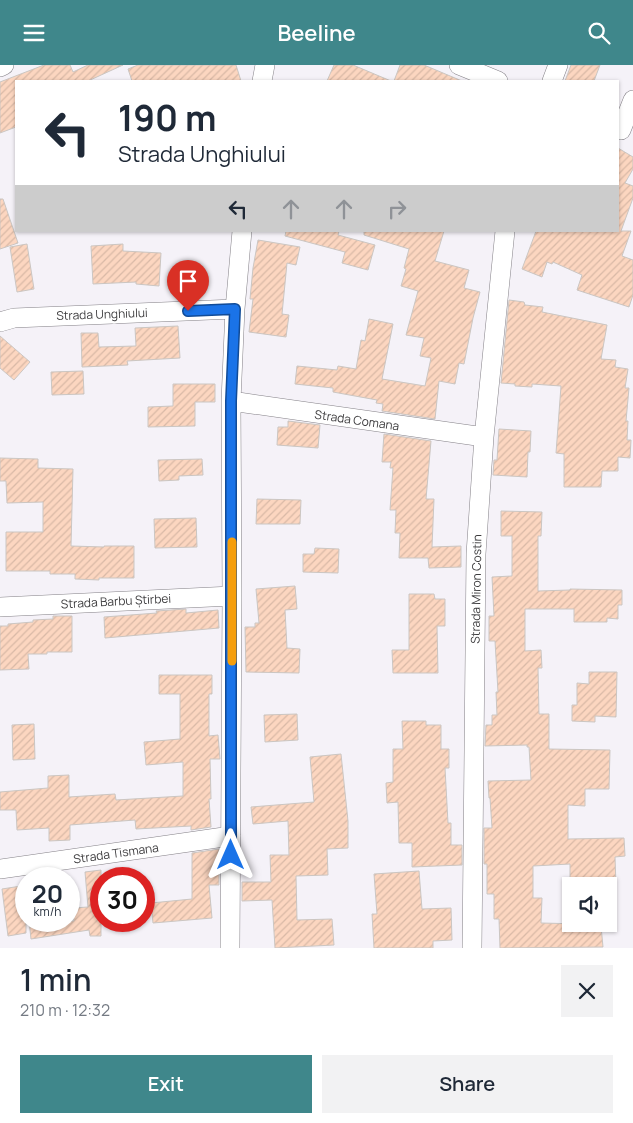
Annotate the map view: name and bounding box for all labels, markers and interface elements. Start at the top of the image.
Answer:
text: Beeline [277,18,356,48]
icon: menu [20,19,48,47]
icon: search [585,19,613,47]
text: 190 m [118,94,217,142]
icon: left [35,100,100,165]
text: Strada Unghiului [118,139,286,169]
icon: left [224,195,252,223]
icon: ahead [277,195,305,223]
icon: ahead [330,195,358,223]
icon: right [383,195,411,223]
pin [167,260,209,311]
icon: arrive [174,267,202,295]
street label: Strada Unghiului [56,304,148,324]
street label: Strada Comana [314,406,400,434]
street label: Strada Miron Costin [467,534,485,644]
street label: Strada Barbu Știrbei [60,590,172,612]
position arrow [204,828,256,880]
street label: Strada Tismana [72,839,160,867]
speed limit sign: 30 [90,867,155,932]
text: 20 [32,876,63,911]
map controls [562,877,617,932]
button: sound [562,877,617,932]
text: km/h [34,903,61,920]
text: 1 min [20,959,92,1000]
button: close [561,965,613,1017]
text: 210 m · 12:32 [20,999,110,1021]
button: Exit [20,1055,312,1113]
button: Share [322,1055,613,1113]

